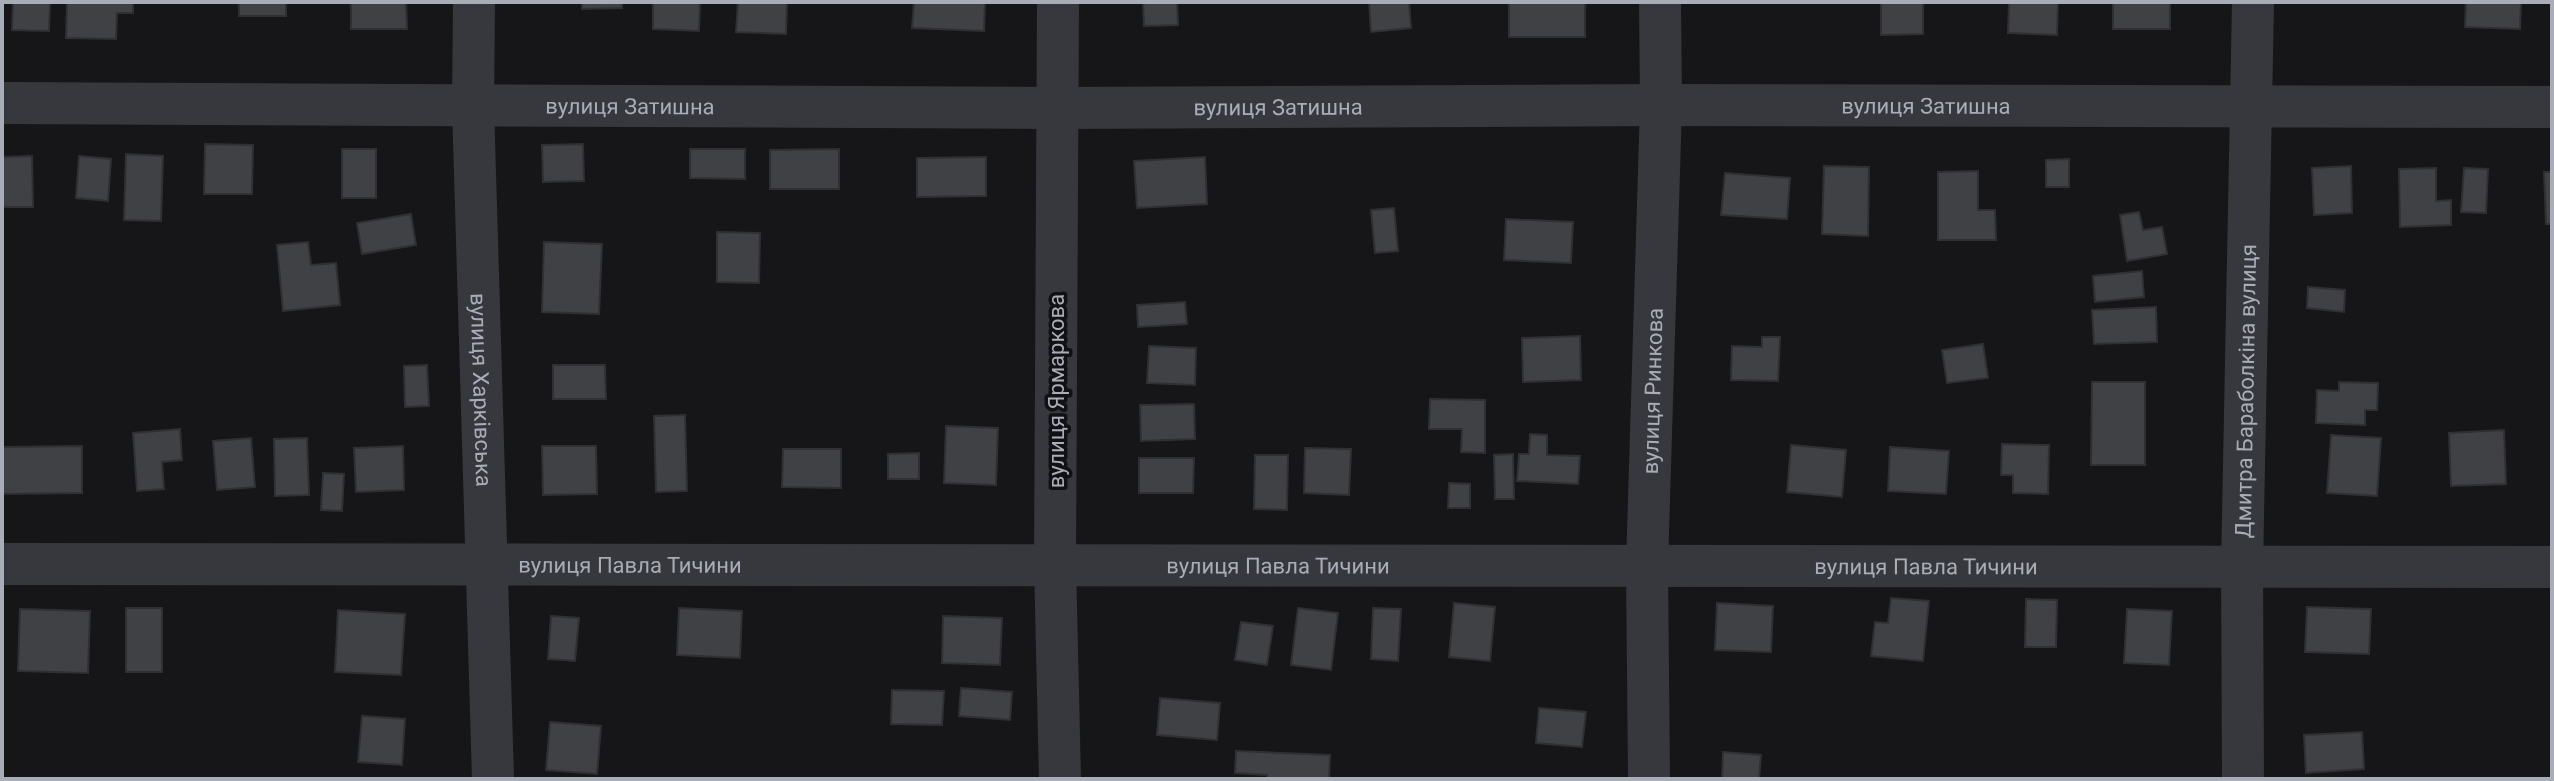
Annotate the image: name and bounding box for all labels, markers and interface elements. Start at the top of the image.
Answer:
street label: вулиця Затишна [545,93,715,119]
street label: вулиця Затишна [1841,93,2011,118]
street label: вулиця Затишна [1193,94,1363,120]
street label: Дмитра Бараболкіна вулиця [2230,244,2261,538]
street label: вулиця Харківська [466,293,497,487]
street label: вулиця Ярмаркова [1044,294,1069,488]
street label: вулиця Ринкова [1637,307,1667,475]
street label: вулиця Павла Тичини [518,552,742,577]
street label: вулиця Павла Тичини [1166,553,1390,578]
street label: вулиця Павла Тичини [1814,554,2038,579]

